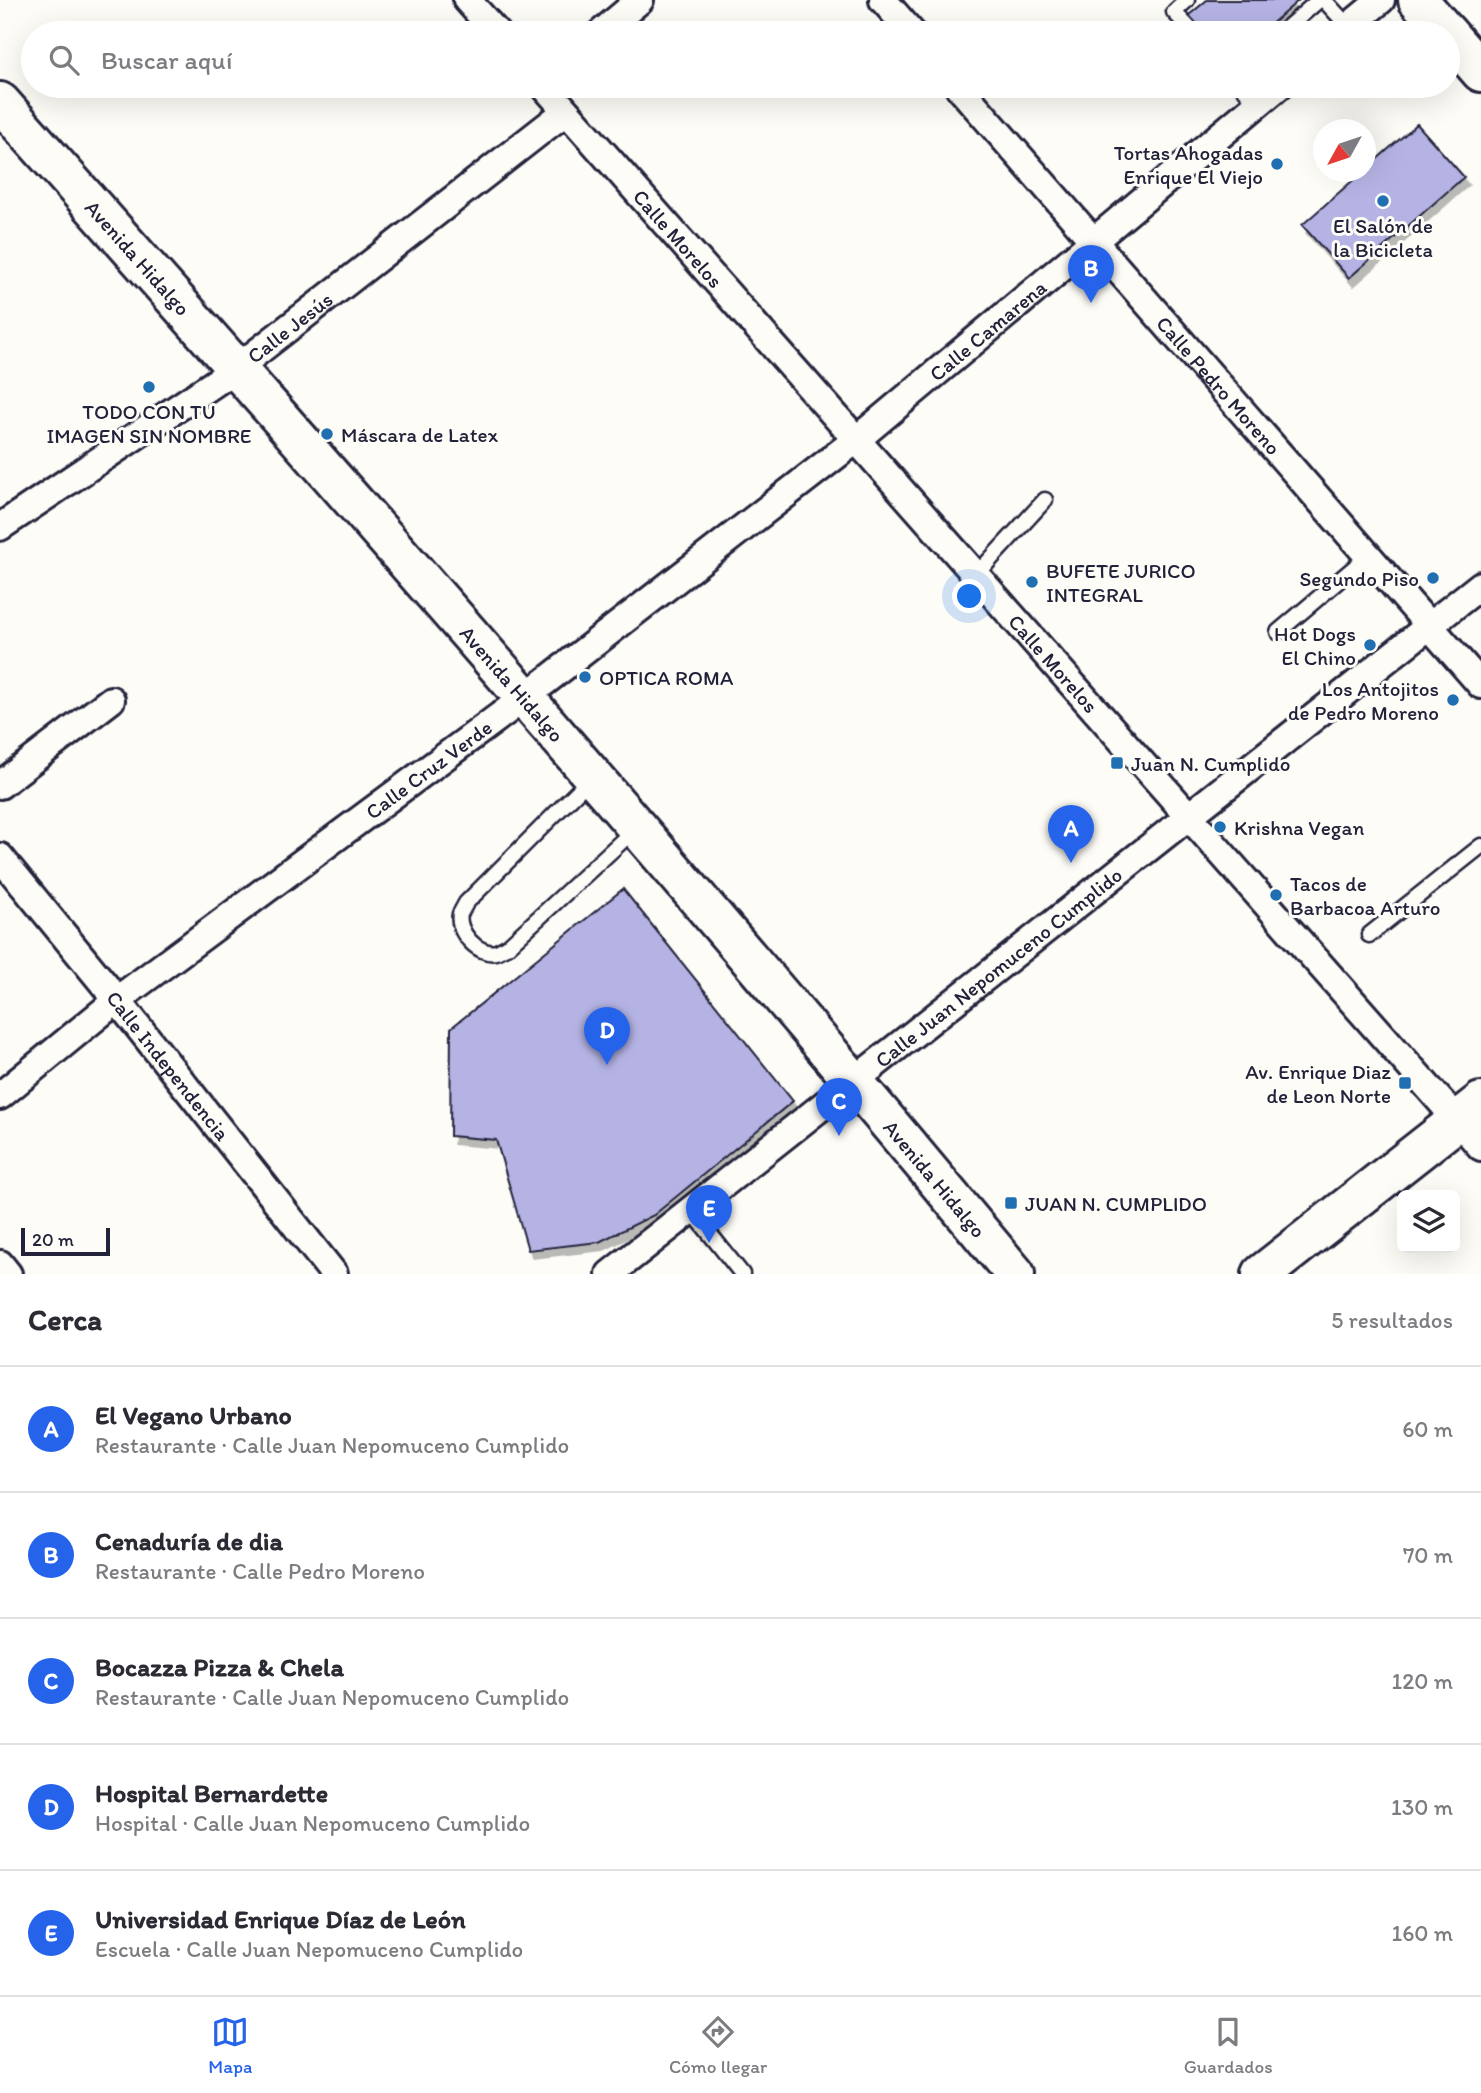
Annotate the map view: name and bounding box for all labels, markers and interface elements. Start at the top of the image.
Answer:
search box [21,21,1460,98]
icon: search [45,41,83,79]
text: Buscar aquí [101,44,232,76]
north arrow [1313,119,1376,182]
place label: Tortas Ahogadas Enrique El Viejo [1114,140,1263,189]
marker: Tortas Ahogadas Enrique El Viejo [1269,156,1285,172]
street label: Calle Morelos [628,184,728,293]
marker: El Salón de la Bicicleta [1375,193,1391,209]
street label: Avenida Hidalgo [80,195,196,320]
place label: El Salón de la Bicicleta [1333,213,1433,262]
pin: B [1068,245,1114,303]
street label: Calle Camarena [924,274,1051,386]
street label: Calle Jesús [242,286,337,368]
street label: Calle Pedro Moreno [1152,310,1286,460]
marker: TODO CON TU IMAGEN SIN NOMBRE [141,379,157,395]
place label: TODO CON TU IMAGEN SIN NOMBRE [46,399,252,448]
place label: Máscara de Latex [341,422,498,447]
marker: Máscara de Latex [319,426,335,442]
place label: BUFETE JURICO INTEGRAL [1046,558,1196,607]
place label: Segundo Piso [1300,566,1419,591]
marker: Segundo Piso [1425,570,1441,586]
marker: BUFETE JURICO INTEGRAL [1024,574,1040,590]
your location [952,579,986,613]
street label: Calle Morelos [1004,609,1104,718]
street label: Avenida Hidalgo [455,620,570,747]
place label: Hot Dogs El Chino [1274,621,1356,670]
marker: Hot Dogs El Chino [1362,637,1378,653]
place label: OPTICA ROMA [599,665,734,690]
marker: OPTICA ROMA [577,669,593,685]
place label: Los Antojitos de Pedro Moreno [1288,676,1439,725]
marker: Los Antojitos de Pedro Moreno [1445,692,1461,708]
street label: Calle Cruz Verde [360,714,496,824]
place label: Juan N. Cumplido [1131,751,1290,776]
marker: Juan N. Cumplido [1109,755,1125,771]
pin: A [1048,805,1094,863]
place label: Krishna Vegan [1234,815,1364,840]
marker: Krishna Vegan [1212,819,1228,835]
street label: Calle Juan Nepomuceno Cumplido [870,862,1127,1072]
place label: Tacos de Barbacoa Arturo [1290,871,1440,920]
marker: Tacos de Barbacoa Arturo [1268,887,1284,903]
street label: Calle Independencia [102,985,236,1145]
pin: D [584,1007,630,1065]
place label: Av. Enrique Diaz de Leon Norte [1245,1059,1391,1108]
marker: Av. Enrique Diaz de Leon Norte [1397,1075,1413,1091]
pin: C [816,1078,862,1136]
street label: Avenida Hidalgo [879,1115,992,1242]
pin: E [686,1185,732,1243]
map controls [1397,1190,1460,1253]
button: layers [1397,1190,1460,1253]
place label: JUAN N. CUMPLIDO [1025,1191,1207,1216]
marker: JUAN N. CUMPLIDO [1003,1195,1019,1211]
scale bar [21,1225,110,1257]
text: 20 m [32,1228,74,1251]
text: Cerca [28,1301,102,1338]
text: 5 resultados [1331,1306,1453,1334]
text: El Vegano Urbano [95,1399,292,1431]
text: A [44,1415,58,1443]
text: 60 m [1402,1415,1453,1443]
text: Restaurante · Calle Juan Nepomuceno Cumplido [95,1431,569,1459]
text: Cenaduría de dia [95,1525,283,1557]
text: B [44,1541,58,1569]
text: 70 m [1403,1541,1453,1569]
text: Restaurante · Calle Pedro Moreno [95,1557,425,1585]
text: Bocazza Pizza & Chela [95,1651,344,1683]
text: C [44,1667,58,1695]
text: 120 m [1392,1667,1453,1695]
text: Restaurante · Calle Juan Nepomuceno Cumplido [95,1683,569,1711]
text: Hospital Bernardette [95,1777,328,1809]
text: D [43,1793,59,1821]
text: 130 m [1391,1793,1453,1821]
text: Hospital · Calle Juan Nepomuceno Cumplido [95,1809,530,1837]
text: Universidad Enrique Díaz de León [95,1903,466,1935]
text: E [45,1919,57,1947]
text: 160 m [1391,1919,1453,1947]
text: Escuela · Calle Juan Nepomuceno Cumplido [95,1935,523,1963]
tab: Mapa [208,2013,252,2078]
tab: Cómo llegar [669,2013,767,2078]
tab: Guardados [1184,2013,1273,2078]

